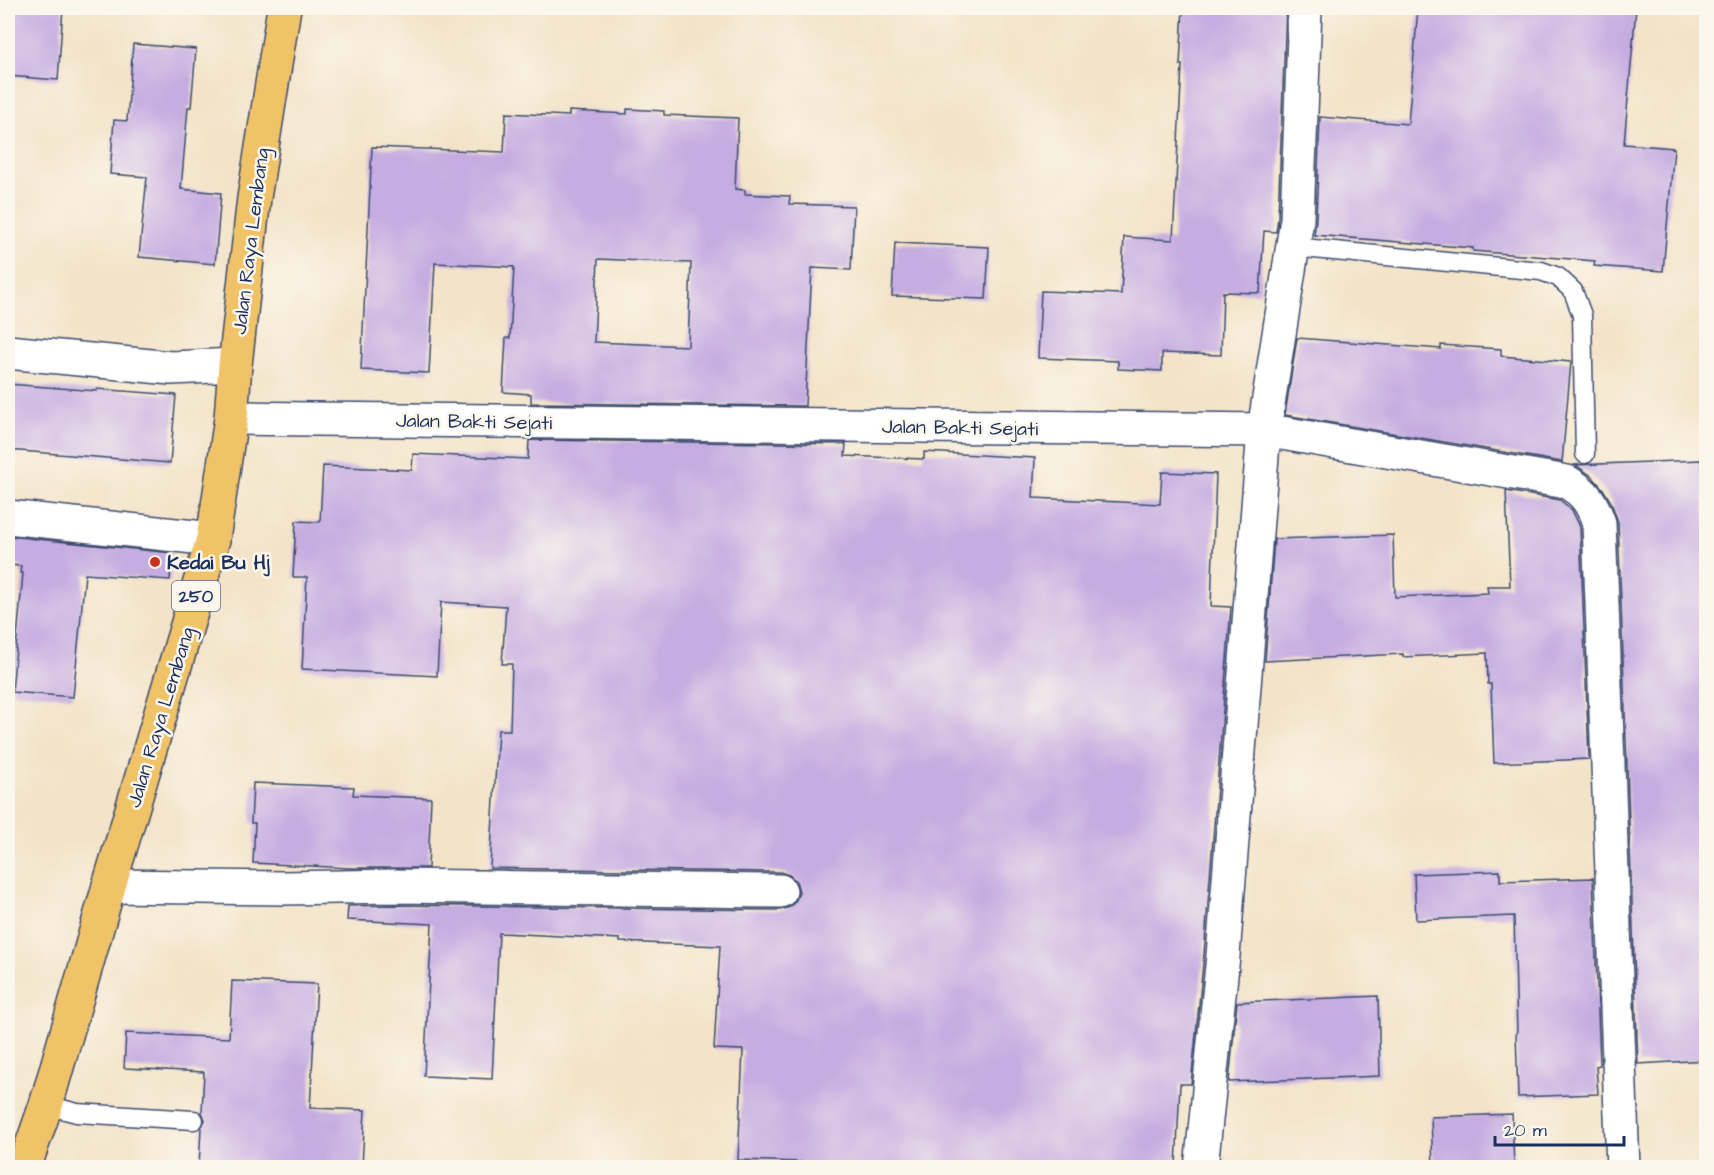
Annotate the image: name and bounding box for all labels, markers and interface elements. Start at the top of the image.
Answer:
street label: Jalan Raya Lembang [226,146,277,336]
street label: Jalan Bakti Sejati [396,407,552,437]
street label: Jalan Bakti Sejati [882,413,1038,443]
place label: Kedai Bu Hj [167,549,270,577]
marker: Kedai Bu Hj [148,555,162,569]
road number: 250 [172,581,220,611]
street label: Jalan Raya Lembang [120,623,203,811]
scale bar [1495,1109,1624,1147]
text: 20 m [1504,1118,1547,1143]

